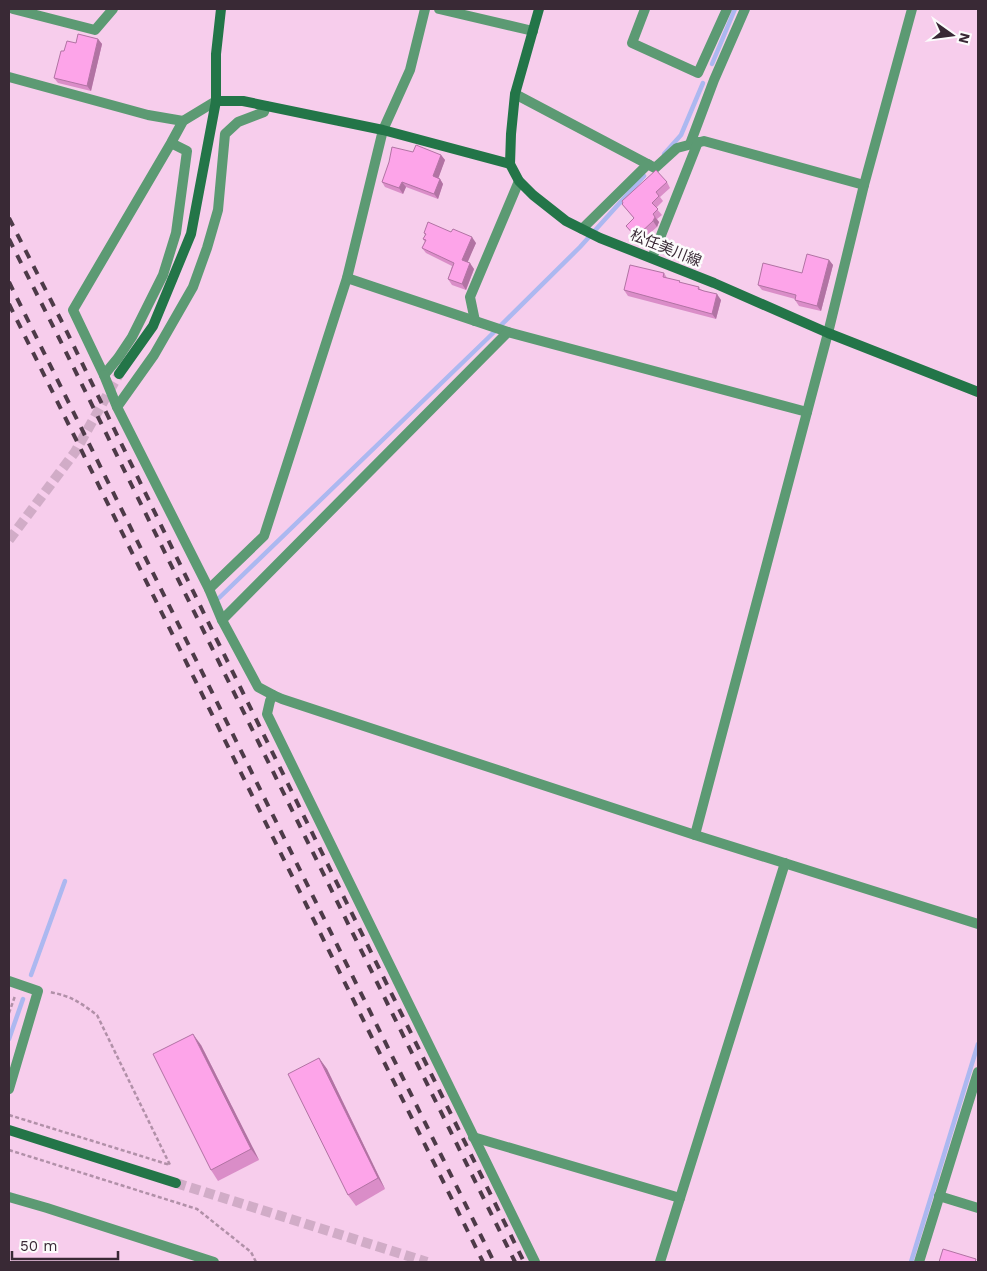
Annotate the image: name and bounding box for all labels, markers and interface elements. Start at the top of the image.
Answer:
north arrow [927,10,977,60]
text: N [956,31,974,45]
street label: 松任美川線 [628,226,704,270]
scale bar [12,1228,119,1260]
text: 50 m [20,1237,57,1255]

